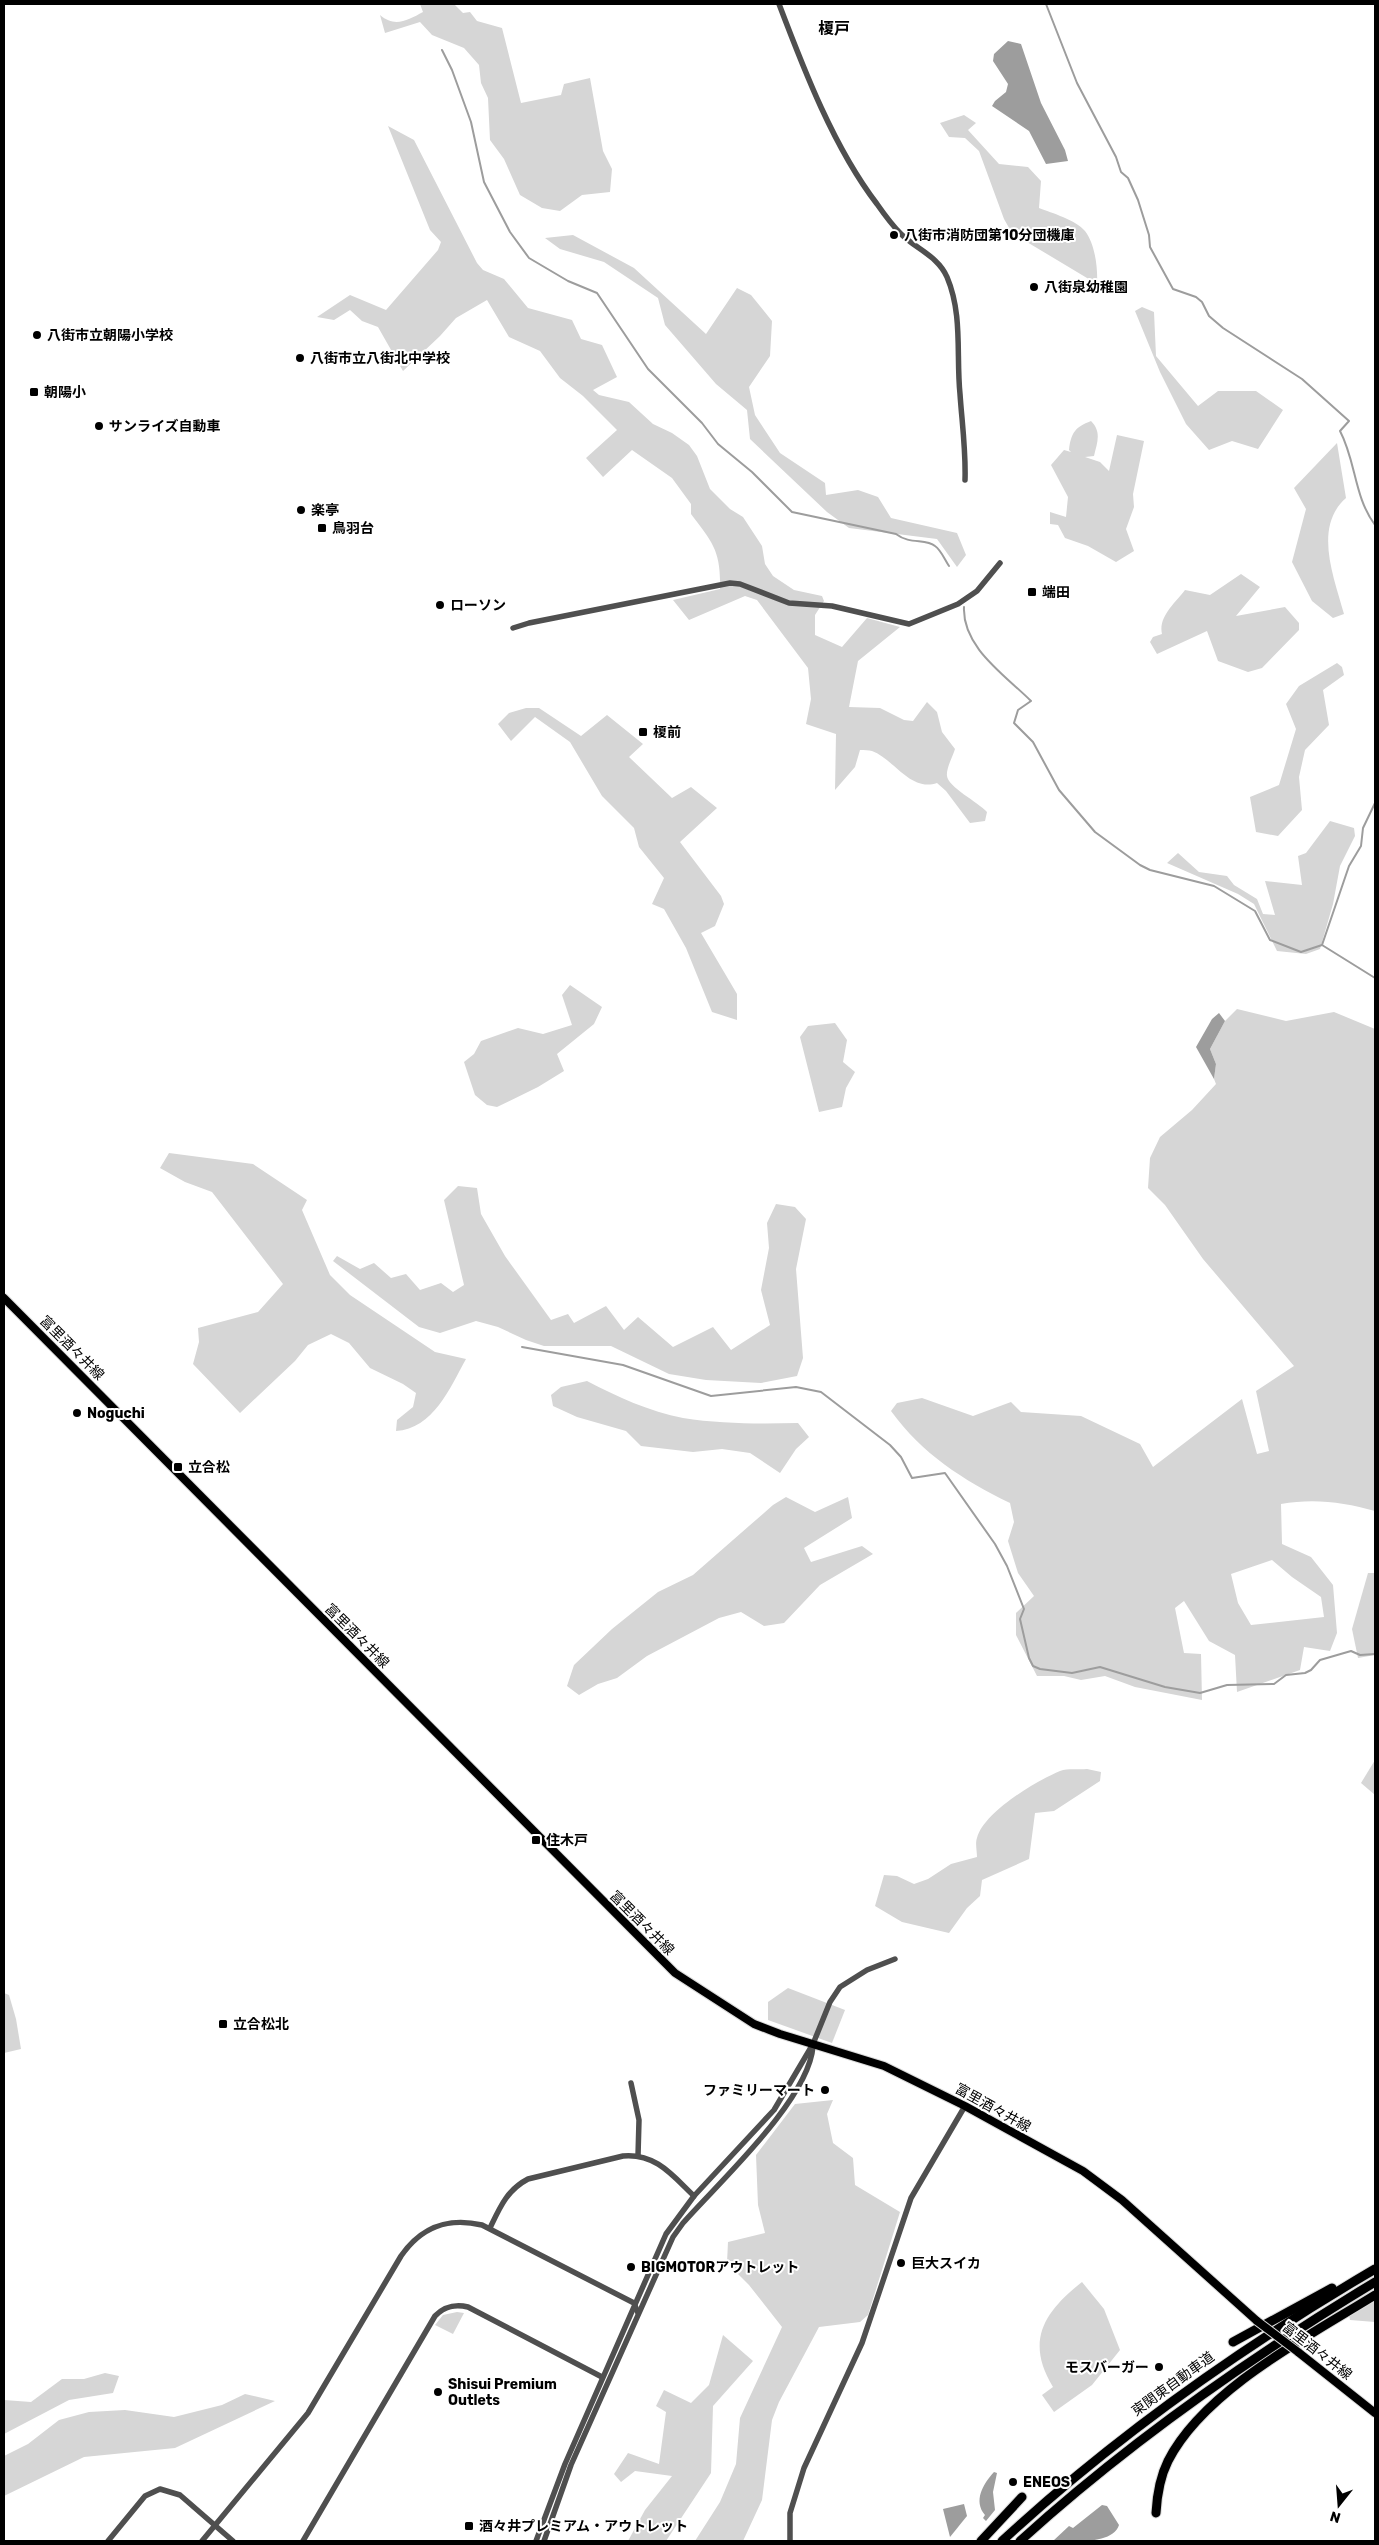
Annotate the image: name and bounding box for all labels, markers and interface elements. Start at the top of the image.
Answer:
district label: 榎戸 [818,19,850,38]
place label: 八街市消防団第10分団機庫 [904,227,1074,244]
marker: 八街市消防団第10分団機庫 [888,229,900,241]
place label: 八街泉幼稚園 [1044,279,1128,296]
marker: 八街泉幼稚園 [1028,281,1040,293]
place label: 八街市立朝陽小学校 [47,327,173,344]
marker: 八街市立朝陽小学校 [31,329,43,341]
place label: 八街市立八街北中学校 [310,350,450,367]
marker: 八街市立八街北中学校 [294,352,306,364]
place label: 朝陽小 [44,384,86,401]
marker: 朝陽小 [28,386,40,398]
place label: サンライズ自動車 [109,418,221,435]
marker: サンライズ自動車 [93,420,105,432]
place label: 楽亭 [311,502,339,519]
marker: 楽亭 [295,504,307,516]
place label: 鳥羽台 [332,520,374,537]
marker: 鳥羽台 [316,522,328,534]
place label: 端田 [1042,584,1070,601]
marker: 端田 [1026,586,1038,598]
place label: ローソン [450,597,506,614]
marker: ローソン [434,599,446,611]
place label: 榎前 [653,724,681,741]
marker: 榎前 [637,726,649,738]
street label: 富里酒々井線 [36,1312,108,1384]
place label: Noguchi [87,1405,145,1422]
marker: Noguchi [71,1407,83,1419]
place label: 立合松 [188,1459,230,1476]
marker: 立合松 [172,1461,184,1473]
street label: 富里酒々井線 [321,1600,393,1672]
place label: 住木戸 [546,1832,588,1849]
marker: 住木戸 [530,1834,542,1846]
street label: 富里酒々井線 [606,1887,678,1959]
place label: 立合松北 [233,2016,289,2033]
marker: 立合松北 [217,2018,229,2030]
street label: 富里酒々井線 [952,2080,1034,2136]
place label: ファミリーマート [703,2082,815,2099]
marker: ファミリーマート [819,2084,831,2096]
place label: 巨大スイカ [911,2255,981,2272]
marker: 巨大スイカ [895,2257,907,2269]
place label: BIGMOTORアウトレット [641,2259,799,2276]
marker: BIGMOTORアウトレット [625,2261,637,2273]
street label: 富里酒々井線 [1279,2318,1355,2384]
street label: 東関東自動車道 [1128,2348,1218,2420]
place label: モスバーガー [1065,2359,1149,2376]
marker: モスバーガー [1153,2361,1165,2373]
place label: Shisui Premium Outlets [448,2376,557,2409]
marker: Shisui Premium Outlets [432,2386,444,2398]
place label: ENEOS [1023,2474,1070,2491]
marker: ENEOS [1007,2476,1019,2488]
north arrow [1314,2480,1364,2530]
text: N [1328,2507,1343,2527]
place label: 酒々井プレミアム・アウトレット [479,2518,688,2535]
marker: 酒々井プレミアム・アウトレット [463,2520,475,2532]

